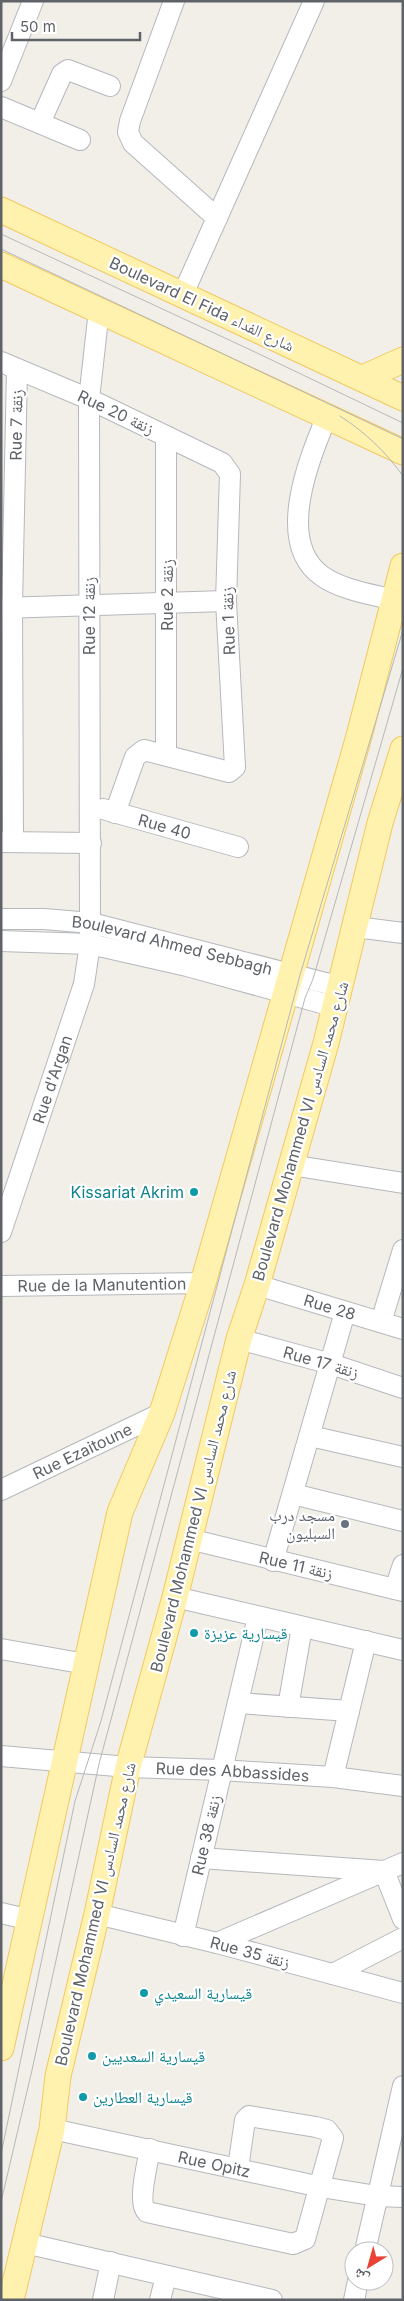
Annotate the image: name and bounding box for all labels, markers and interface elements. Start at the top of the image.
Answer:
scale bar [12,10,140,42]
text: 50 m [20,17,56,36]
street label: Boulevard El Fida شارع الفداء [106,252,298,357]
street label: Rue 20 زنقة [75,386,157,438]
street label: Rue 7 زنقة [5,389,27,461]
street label: Rue 2 زنقة [157,559,177,631]
street label: Rue 12 زنقة [79,577,99,655]
street label: Rue 1 زنقة [217,586,239,656]
street label: Rue 40 [136,809,193,843]
street label: Boulevard Ahmed Sebbagh [71,911,275,979]
street label: Boulevard Mohammed VI شارع محمد السادس [248,979,353,1283]
street label: Rue d'Argan [28,1033,76,1126]
place label: Kissariat Akrim [70,1182,184,1202]
marker: Kissariat Akrim [188,1186,200,1198]
street label: Rue de la Manutention [17,1273,187,1296]
street label: Rue 28 [301,1290,358,1324]
street label: Rue 17 زنقة [281,1342,361,1382]
street label: Boulevard Mohammed VI شارع محمد السادس [146,1368,241,1674]
street label: Rue Ezaitoune [29,1419,135,1483]
place label: مسجد درب السبليون [269,1505,335,1544]
marker: مسجد درب السبليون [339,1518,351,1530]
street label: Rue 11 زنقة [257,1547,335,1583]
place label: قيسارية عزيزة [204,1623,288,1643]
marker: قيسارية عزيزة [188,1627,200,1639]
street label: Rue des Abbassides [155,1758,310,1785]
street label: Boulevard Mohammed VI شارع محمد السادس [50,1760,141,2068]
street label: Rue 38 زنقة [187,1793,225,1877]
street label: Rue 35 زنقة [208,1932,292,1972]
place label: قيسارية السعيدي [154,1983,252,2006]
marker: قيسارية السعيدي [138,1987,150,1999]
place label: قيسارية السعديين [102,2046,205,2067]
marker: قيسارية السعديين [86,2050,98,2062]
place label: قيسارية العطارين [93,2087,193,2108]
marker: قيسارية العطارين [77,2091,89,2103]
street label: Rue Opitz [176,2146,252,2182]
north arrow [344,2241,394,2291]
text: ش [350,2265,373,2288]

